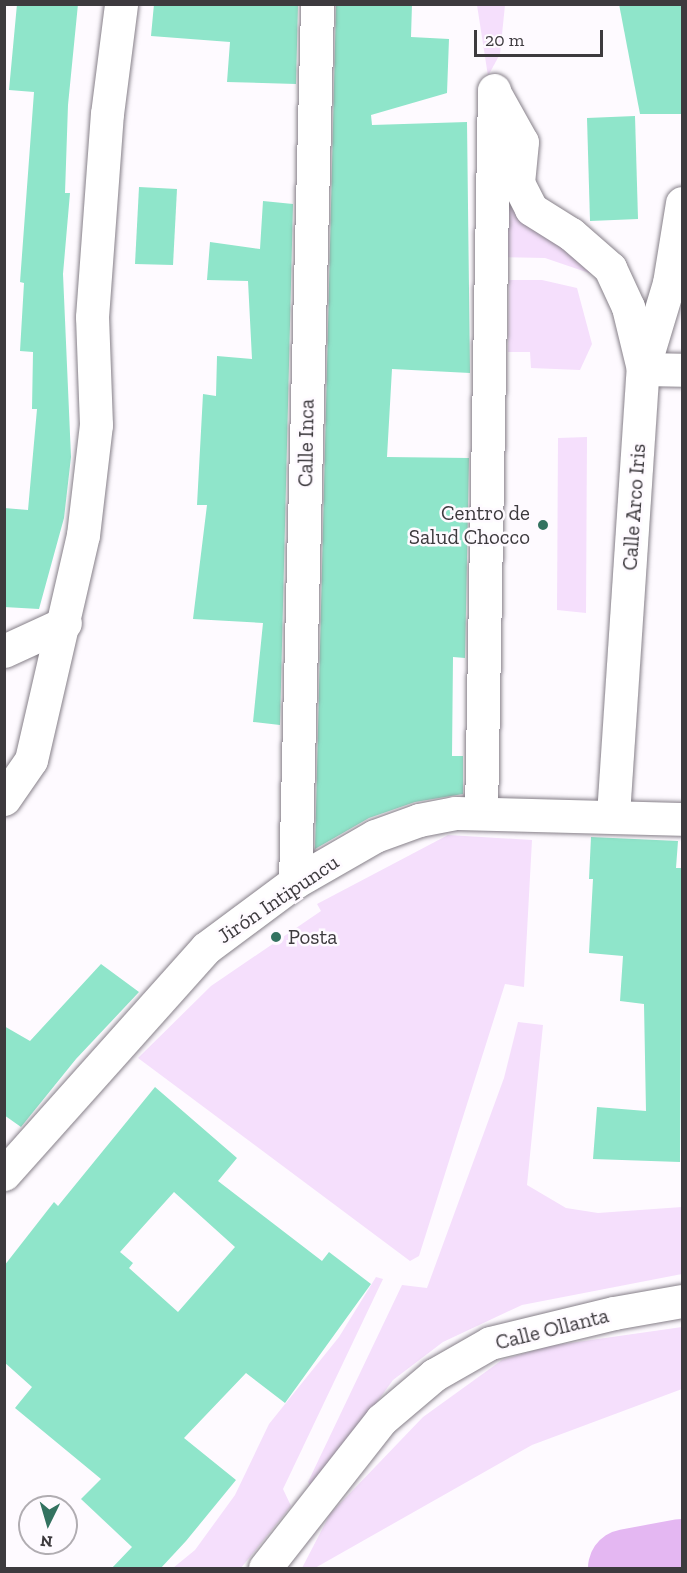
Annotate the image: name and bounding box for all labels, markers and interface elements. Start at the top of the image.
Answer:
scale bar [477,18,606,56]
text: 20 m [485,29,524,51]
street label: Calle Inca [293,399,319,487]
street label: Calle Arco Iris [617,442,651,572]
place label: Centro de Salud Chocco [409,500,530,550]
marker: Centro de Salud Chocco [534,516,552,534]
street label: Jirón Intipuncu [213,849,343,949]
place label: Posta [288,924,337,950]
marker: Posta [269,930,283,944]
street label: Calle Ollanta [493,1303,611,1355]
north arrow [18,1495,78,1555]
text: N [40,1531,53,1551]

